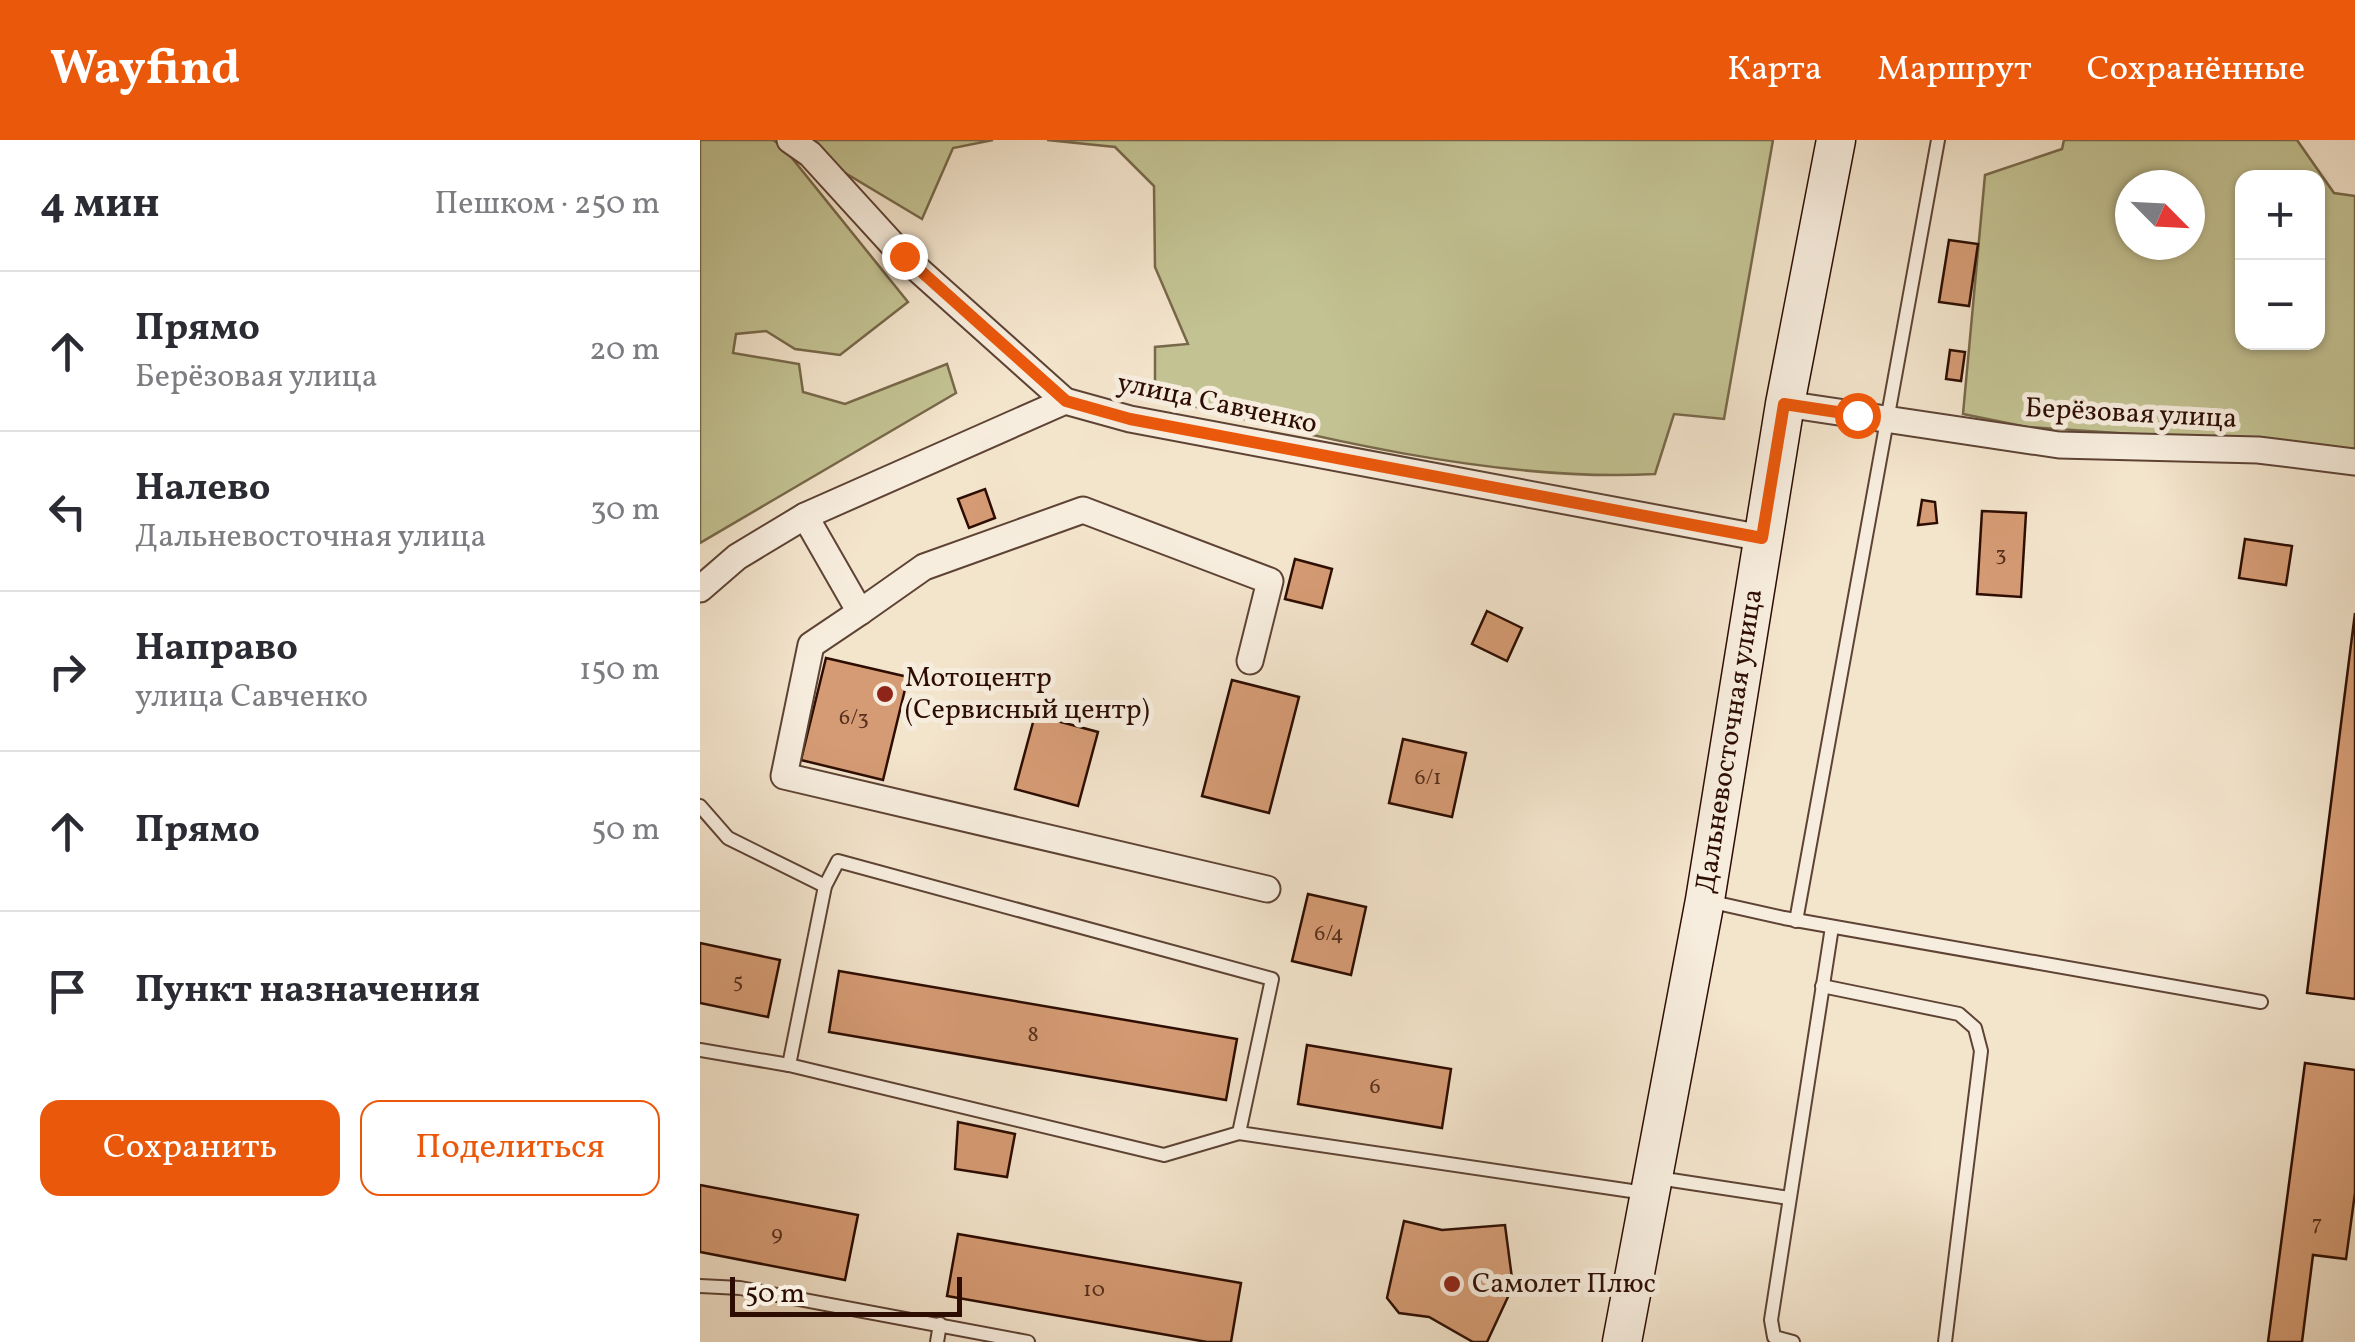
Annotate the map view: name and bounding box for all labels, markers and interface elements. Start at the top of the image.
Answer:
text: Wayfind [50,37,240,104]
text: Карта [1727,46,1822,94]
text: Маршрут [1877,46,2032,94]
text: Сохранённые [2087,46,2305,94]
north arrow [2115,170,2205,260]
map controls [2235,170,2325,350]
button: + [2235,170,2325,260]
text: 4 мин [40,176,160,235]
text: Пешком · 250 m [434,183,660,227]
route end [882,234,928,280]
button: − [2235,260,2325,350]
text: Прямо [135,303,260,356]
icon: ahead [40,324,95,379]
text: 20 m [589,329,660,373]
text: Берёзовая улица [135,356,378,400]
street label: улица Савченко [1113,364,1321,444]
street label: Берёзовая улица [2024,389,2238,439]
route start [1835,393,1881,439]
text: Налево [135,463,271,516]
icon: left [40,484,95,539]
text: 30 m [590,489,660,533]
text: Дальневосточная улица [135,516,486,560]
house number: 3 [1995,539,2007,570]
street label: Дальневосточная улица [1687,586,1773,896]
text: Направо [135,623,298,676]
icon: right [40,644,95,699]
text: 150 m [579,649,660,693]
place label: Мотоцентр (Сервисный центр) [905,659,1150,730]
text: улица Савченко [135,676,368,720]
marker: Мотоцентр (Сервисный центр) [874,683,896,705]
house number: 6/3 [839,703,869,734]
house number: 6/1 [1414,763,1442,794]
icon: ahead [40,804,95,859]
text: Прямо [135,805,260,858]
text: 50 m [591,809,660,853]
house number: 6/4 [1314,919,1344,950]
icon: arrive [40,964,95,1019]
text: Пункт назначения [135,965,480,1018]
house number: 5 [733,966,743,997]
house number: 8 [1027,1020,1039,1051]
house number: 6 [1369,1072,1381,1103]
button: Сохранить [40,1100,340,1196]
button: Поделиться [360,1100,660,1196]
house number: 7 [2312,1209,2322,1240]
house number: 9 [771,1219,783,1250]
place label: Самолет Плюс [1472,1265,1656,1304]
scale bar [730,1272,962,1316]
marker: Самолет Плюс [1441,1273,1463,1295]
text: 50 m [745,1275,805,1314]
house number: 10 [1083,1275,1105,1306]

